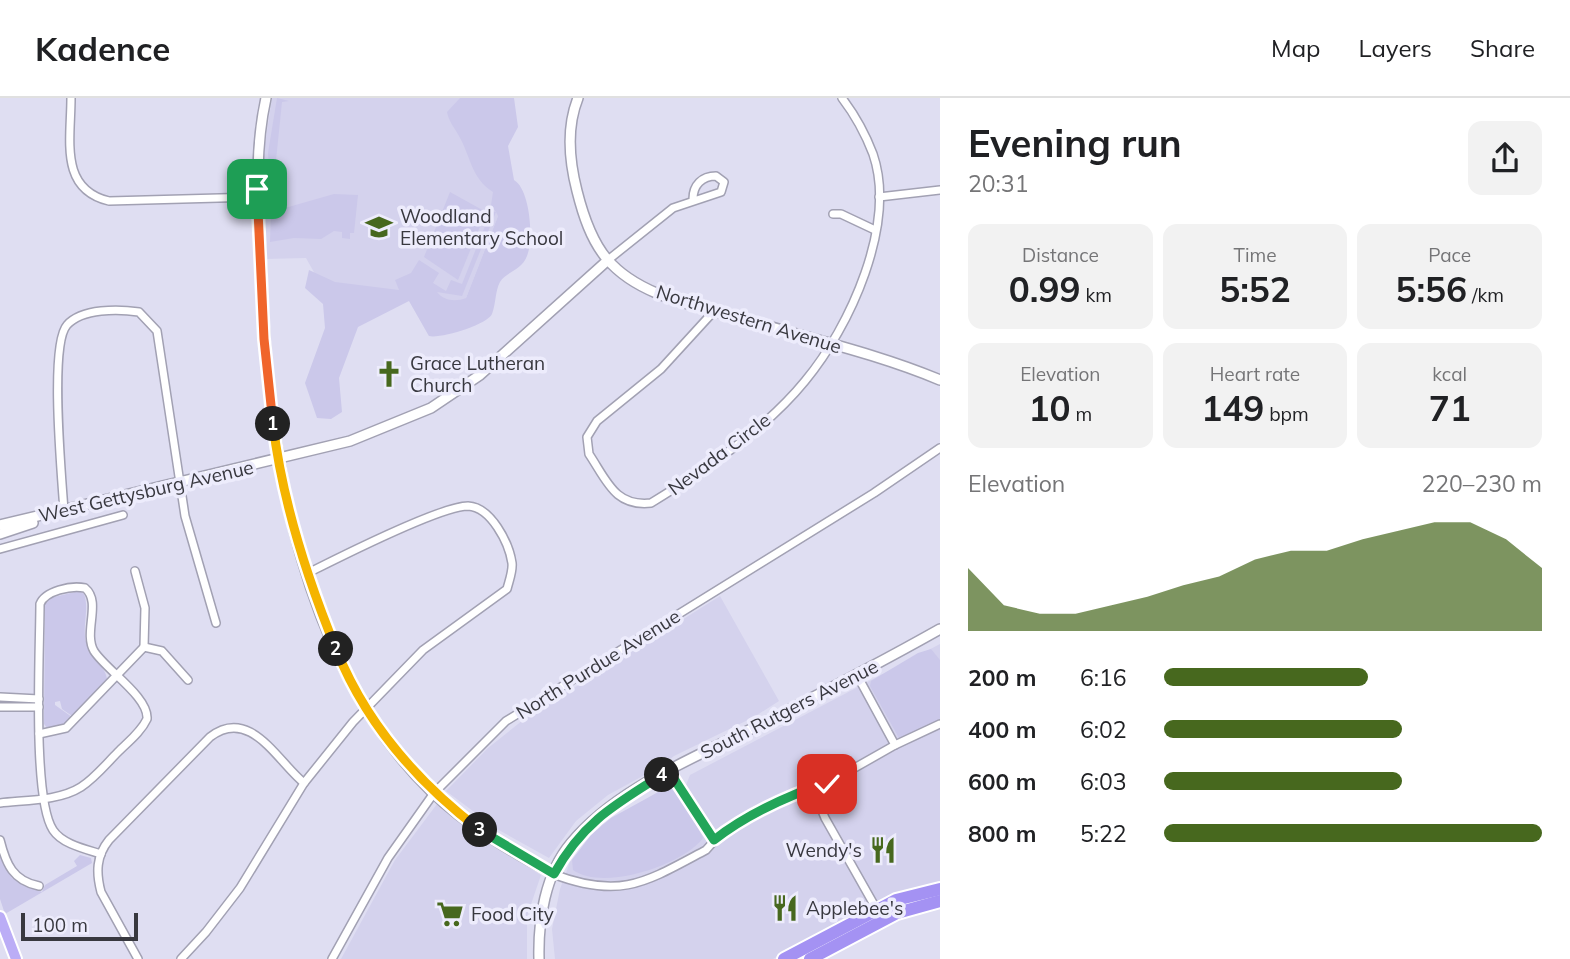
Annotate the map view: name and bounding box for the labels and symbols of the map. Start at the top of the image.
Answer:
pin [227,159,287,219]
place label: Woodland Elementary School [400,204,563,250]
school or university icon: Woodland Elementary School [364,212,394,242]
street label: Northwestern Avenue [654,279,844,359]
place label: Grace Lutheran Church [410,351,545,397]
church icon: Grace Lutheran Church [374,359,404,389]
pin: 1 [256,406,290,442]
street label: Nevada Circle [663,408,775,500]
street label: West Gettysburg Avenue [36,455,256,527]
street label: North Purdue Avenue [511,604,685,724]
pin: 2 [318,632,354,666]
street label: South Rutgers Avenue [696,654,882,764]
pin [797,754,857,814]
pin: 4 [644,758,680,792]
pin: 3 [462,812,498,848]
restaurant icon: Wendy's [868,835,898,865]
place label: Wendy's [785,838,862,862]
restaurant icon: Applebee's [770,893,800,923]
place label: Applebee's [806,896,903,920]
supermarket icon: Food City [435,899,465,929]
place label: Food City [471,902,554,926]
scale bar [21,910,138,942]

